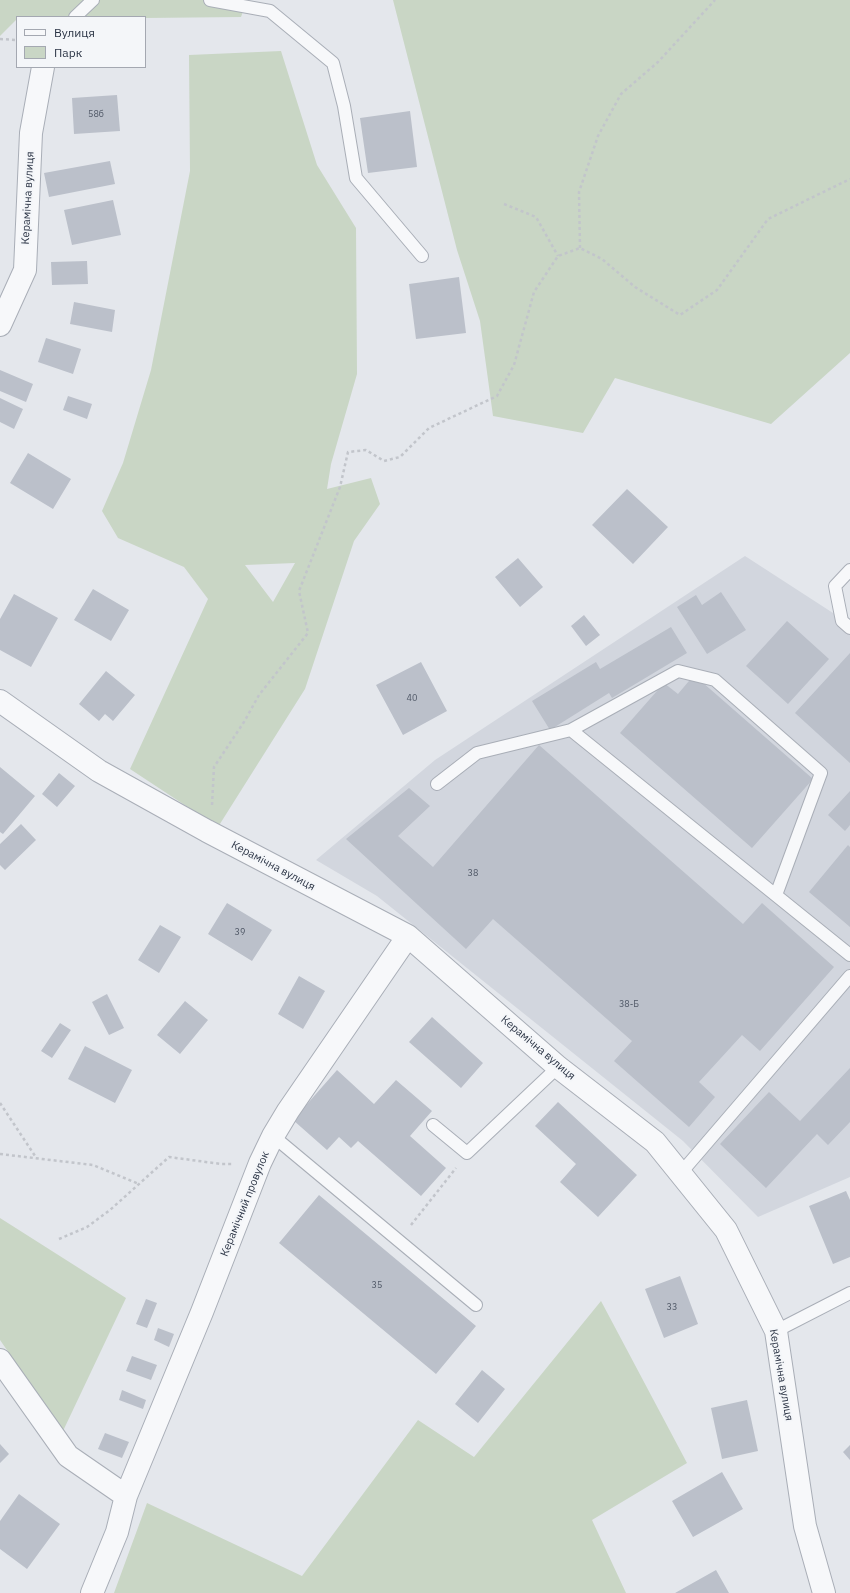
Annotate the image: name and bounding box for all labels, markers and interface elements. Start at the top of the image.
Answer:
legend [16,16,146,68]
text: Вулиця [54,25,95,40]
text: Парк [54,45,82,60]
house number: 58б [88,109,104,119]
street label: Керамічна вулиця [19,151,37,245]
house number: 40 [407,693,417,703]
street label: Керамічна вулиця [229,838,317,894]
house number: 38 [468,868,478,878]
house number: 39 [235,927,245,937]
house number: 38-Б [619,999,639,1009]
street label: Керамічна вулиця [498,1013,578,1083]
street label: Керамічний провулок [218,1149,272,1259]
house number: 35 [372,1280,382,1290]
house number: 33 [667,1302,677,1312]
street label: Керамічна вулиця [766,1328,796,1422]

